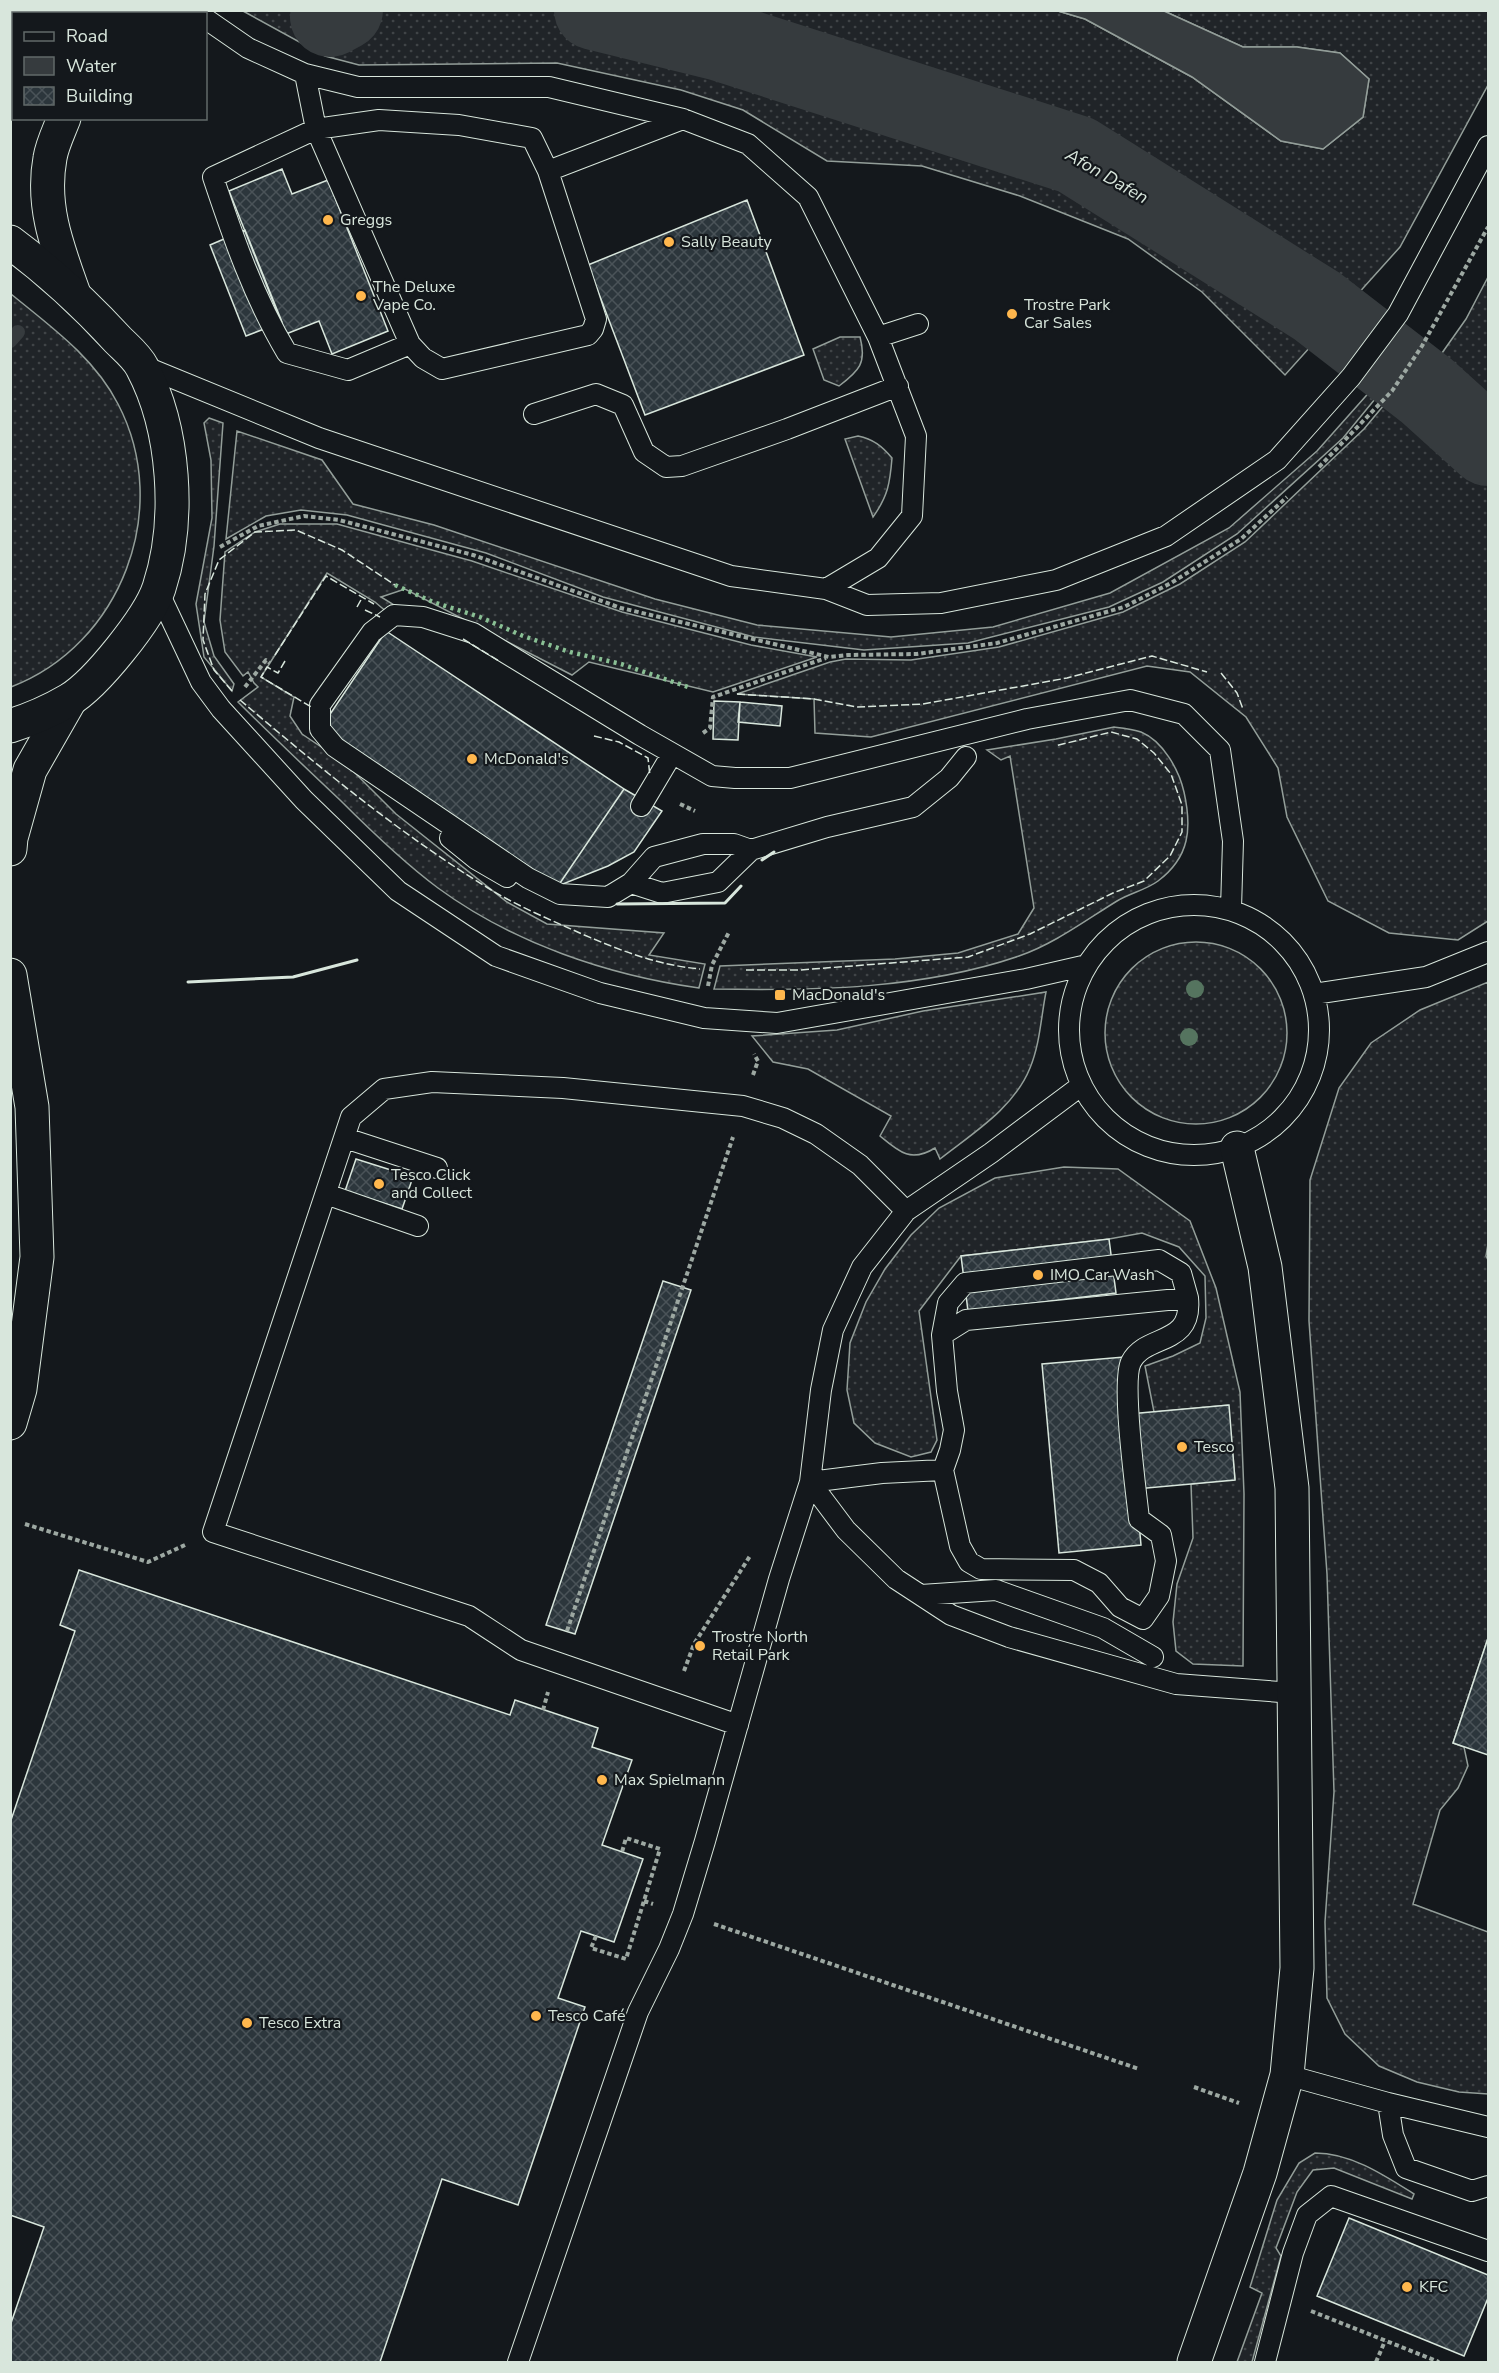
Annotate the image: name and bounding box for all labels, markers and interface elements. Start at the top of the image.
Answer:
legend [12,12,207,120]
text: Road [66,24,108,48]
text: Water [66,54,117,78]
text: Building [66,84,133,108]
water label: Afon Dafen [1060,142,1153,209]
place label: Greggs [340,209,392,231]
marker: Greggs [321,213,335,227]
place label: Sally Beauty [681,231,772,253]
marker: Sally Beauty [662,235,676,249]
place label: The Deluxe Vape Co. [372,276,455,316]
marker: The Deluxe Vape Co. [354,289,368,303]
place label: Trostre Park Car Sales [1024,294,1111,334]
marker: Trostre Park Car Sales [1005,307,1019,321]
place label: McDonald's [484,748,569,770]
marker: McDonald's [465,752,479,766]
place label: MacDonald's [792,984,885,1006]
marker: MacDonald's [773,988,787,1002]
place label: Tesco Click and Collect [391,1164,472,1204]
marker: Tesco Click and Collect [372,1177,386,1191]
place label: IMO Car Wash [1050,1264,1155,1286]
marker: IMO Car Wash [1031,1268,1045,1282]
place label: Tesco [1194,1436,1235,1458]
marker: Tesco [1175,1440,1189,1454]
place label: Trostre North Retail Park [712,1626,808,1666]
marker: Trostre North Retail Park [693,1639,707,1653]
place label: Max Spielmann [614,1769,725,1791]
marker: Max Spielmann [595,1773,609,1787]
place label: Tesco Café [548,2005,625,2027]
marker: Tesco Café [529,2009,543,2023]
place label: Tesco Extra [259,2012,341,2034]
marker: Tesco Extra [240,2016,254,2030]
place label: KFC [1419,2276,1449,2298]
marker: KFC [1400,2280,1414,2294]

